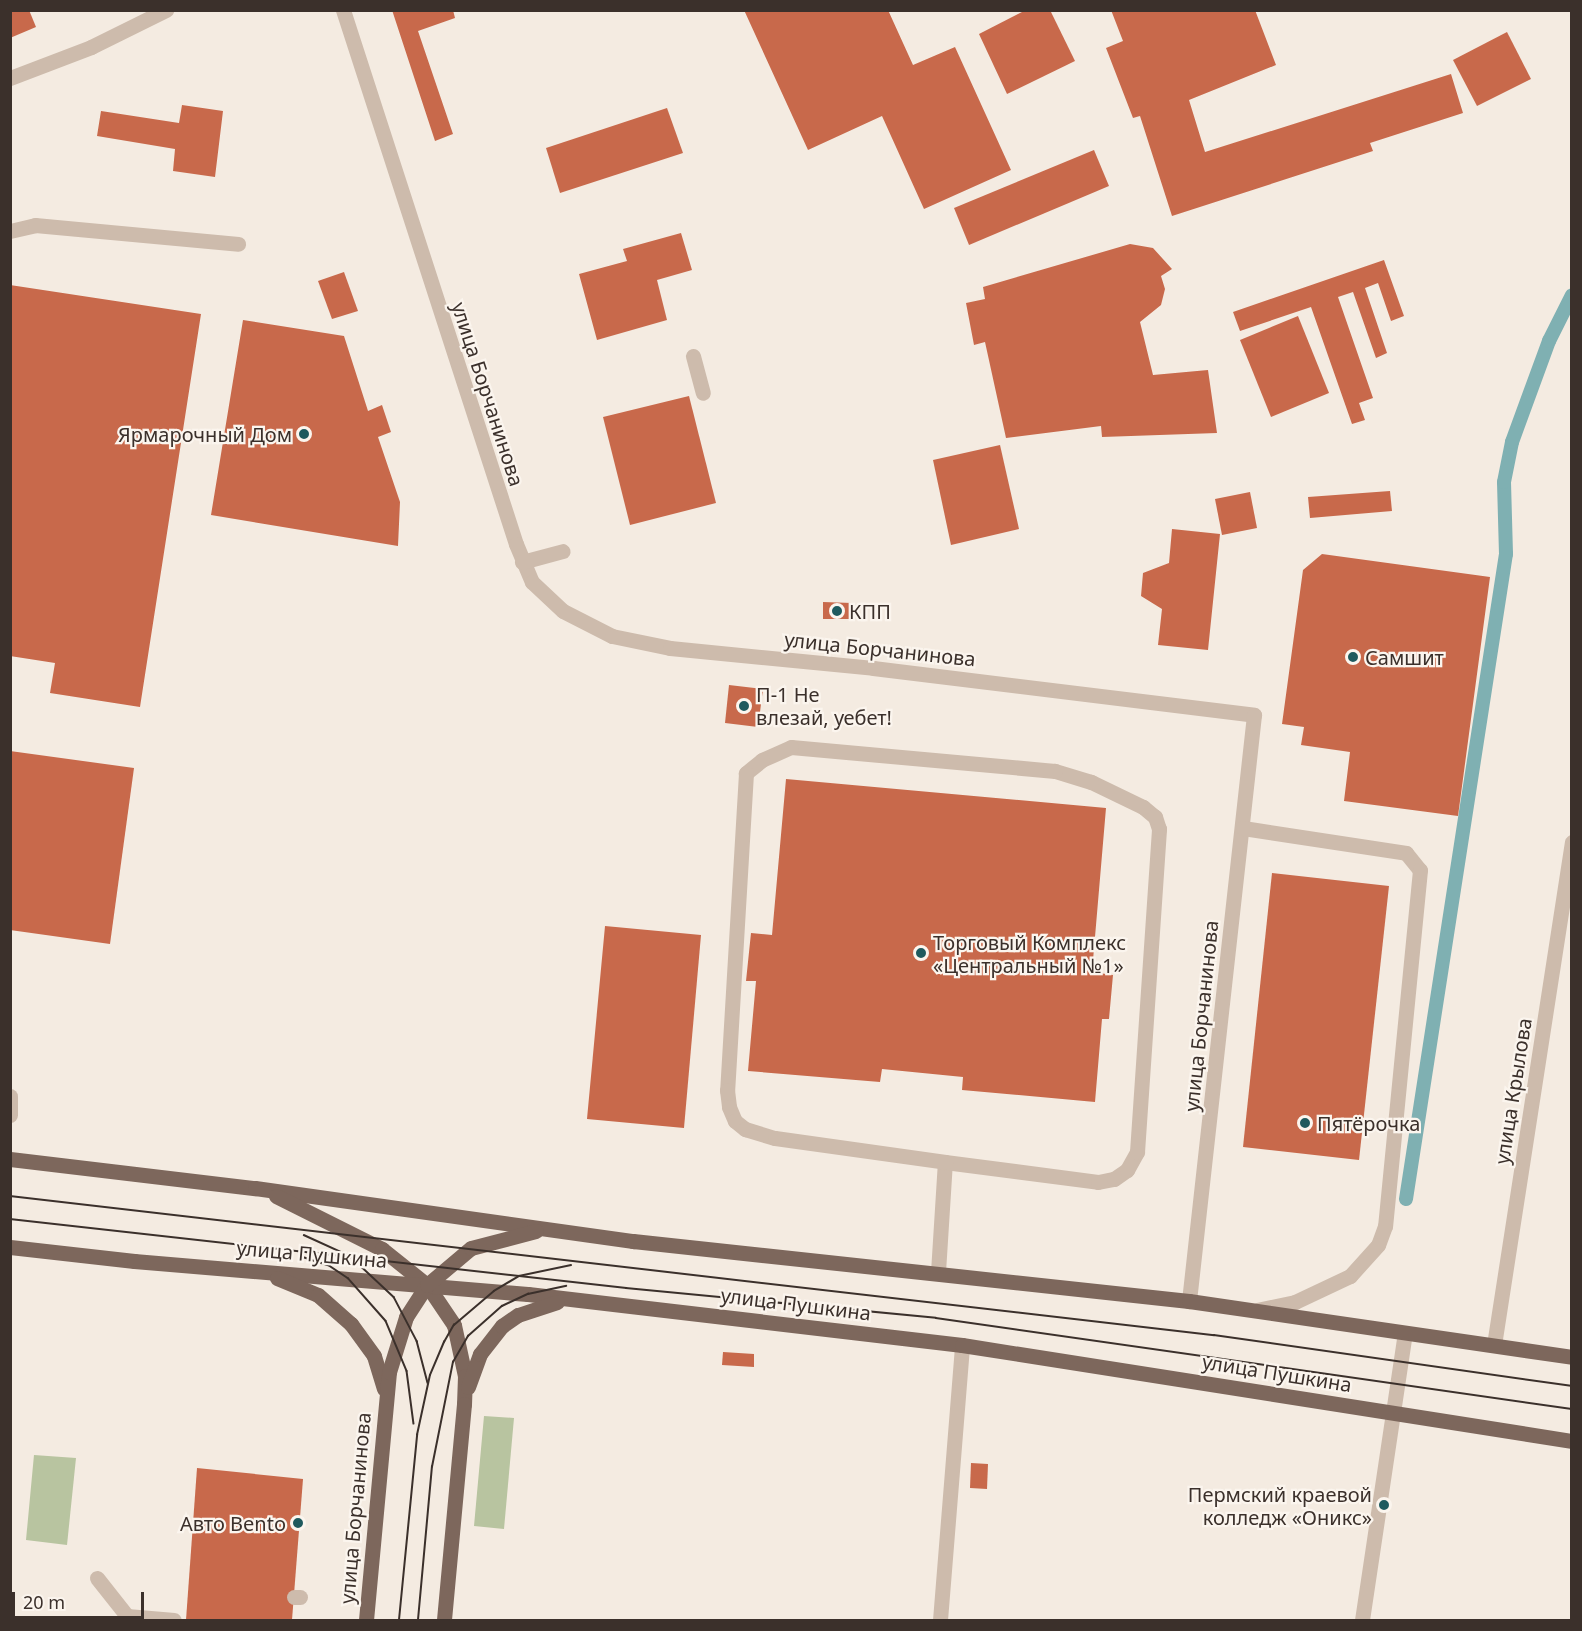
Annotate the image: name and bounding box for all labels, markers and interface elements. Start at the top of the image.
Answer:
street label: улица Борчанинова [447,299,529,489]
place label: Ярмарочный Дом [118,422,292,446]
marker: Ярмарочный Дом [297,427,311,441]
place label: КПП [849,599,891,623]
marker: КПП [830,604,844,618]
street label: улица Борчанинова [783,627,977,671]
place label: Самшит [1365,645,1444,669]
marker: Самшит [1346,650,1360,664]
place label: П-1 Не влезай, уебет! [756,682,892,729]
marker: П-1 Не влезай, уебет! [737,699,751,713]
street label: улица Борчанинова [1179,919,1223,1113]
place label: Торговый Комплекс «Центральный №1» [933,930,1126,977]
marker: Торговый Комплекс «Центральный №1» [914,946,928,960]
street label: улица Крылова [1490,1016,1536,1166]
place label: Пятёрочка [1317,1111,1420,1135]
marker: Пятёрочка [1298,1116,1312,1130]
street label: улица Пушкина [236,1235,388,1273]
street label: улица Пушкина [720,1283,872,1325]
street label: улица Пушкина [1201,1349,1353,1397]
street label: улица Борчанинова [335,1411,375,1605]
place label: Пермский краевой колледж «Оникс» [1188,1482,1372,1529]
marker: Пермский краевой колледж «Оникс» [1377,1498,1391,1512]
place label: Авто Bento [180,1511,286,1535]
marker: Авто Bento [291,1516,305,1530]
scale bar [15,1580,147,1618]
text: 20 m [23,1590,65,1614]

